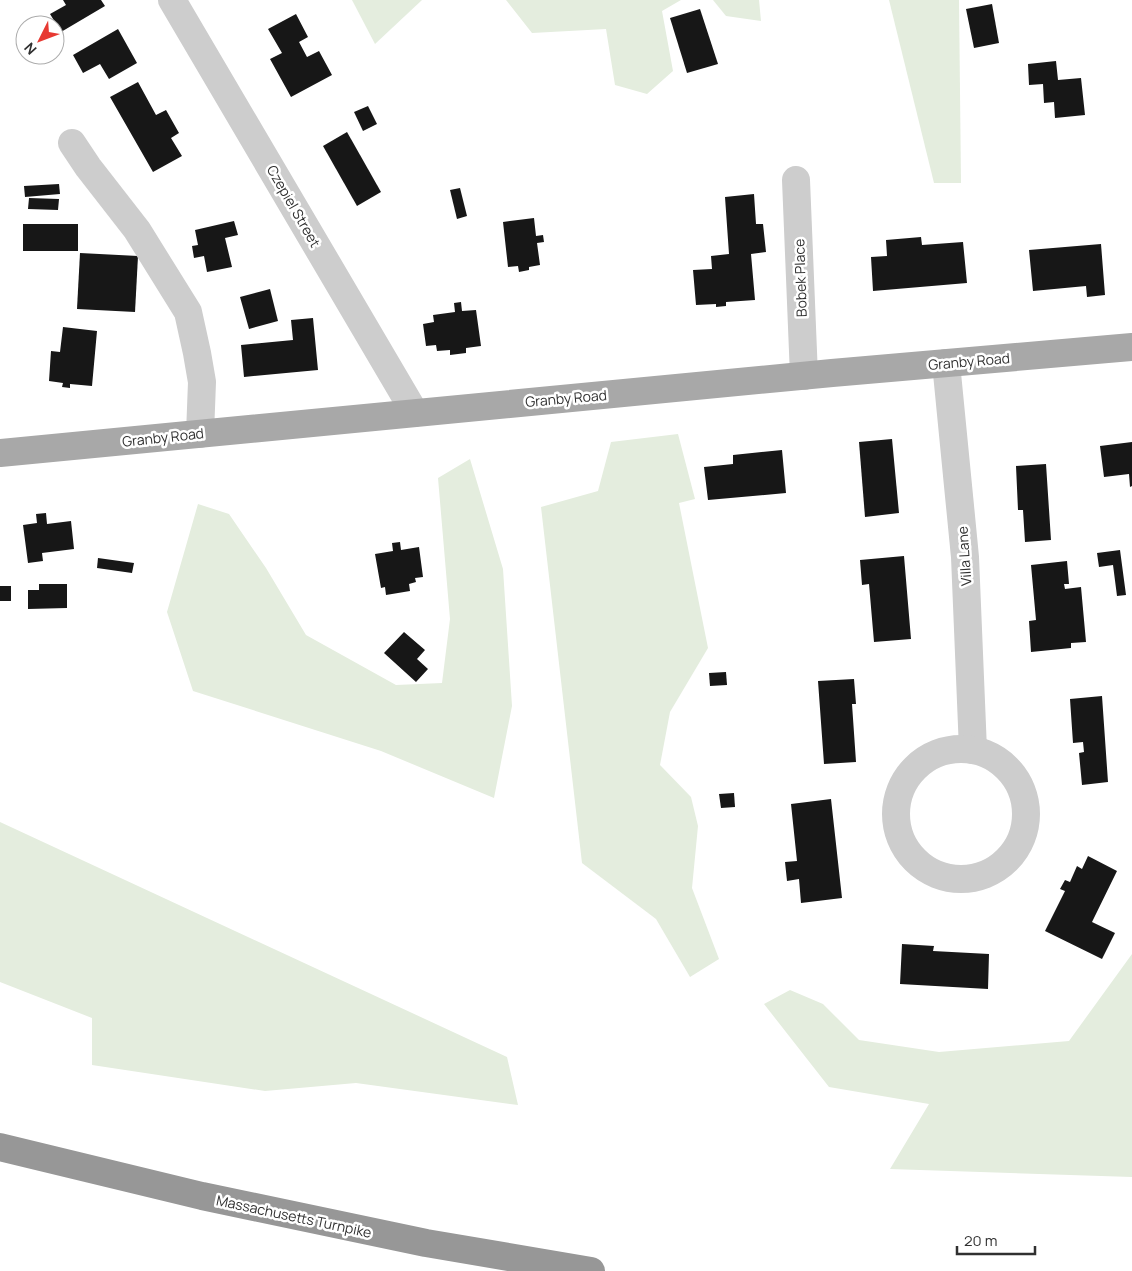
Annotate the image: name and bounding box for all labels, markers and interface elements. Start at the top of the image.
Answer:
north arrow [15,15,65,65]
text: N [20,39,40,59]
street label: Czepiel Street [263,162,325,251]
street label: Bobek Place [789,239,811,317]
street label: Granby Road [927,348,1011,374]
street label: Granby Road [524,385,608,411]
street label: Granby Road [121,423,205,451]
street label: Villa Lane [952,525,976,587]
street label: Massachusetts Turnpike [215,1190,373,1242]
scale bar [957,1224,1034,1256]
text: 20 m [964,1230,997,1251]

